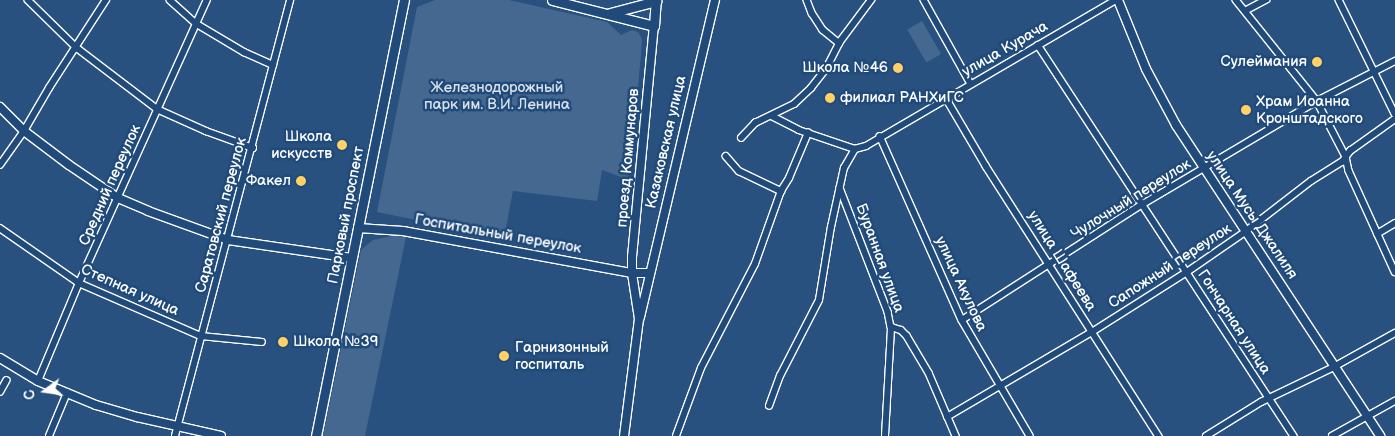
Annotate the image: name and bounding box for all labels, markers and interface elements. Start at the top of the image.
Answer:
street label: улица Курача [959,17,1051,81]
place label: Сулеймания [1221,53,1307,71]
marker: Сулеймания [1311,56,1323,68]
place label: Школа №46 [802,59,888,77]
marker: Школа №46 [892,62,904,74]
street label: Казаковская улица [642,74,690,210]
park label: Железнодорожный парк им. В.И. Ленина [424,78,570,113]
street label: проезд Коммунаров [613,88,643,228]
place label: филиал РАНХиГС [840,89,964,107]
marker: филиал РАНХиГС [824,92,836,104]
place label: Храм Иоанна Кронштадского [1256,92,1363,127]
marker: Храм Иоанна Кронштадского [1240,104,1252,116]
street label: Средний переулок [75,122,145,248]
place label: Школа искусcтв [271,127,332,162]
street label: Саратовский переулок [192,135,250,295]
marker: Школа искусcтв [336,139,348,151]
street label: Парковый проспект [324,145,368,285]
street label: улица Мусы Джалиля [1202,148,1302,282]
street label: Чулочный переулок [1068,155,1194,243]
place label: Факел [246,172,291,190]
marker: Факел [295,175,307,187]
street label: Буранная улица [852,201,908,315]
street label: улица Шафеева [1024,208,1100,314]
street label: Госпитальный переулок [413,210,583,258]
street label: Сапожный переулок [1105,220,1235,312]
street label: улица Акулова [931,234,991,334]
street label: Степная улица [78,260,182,320]
street label: Гончарная улица [1194,266,1274,378]
place label: Школа №39 [293,333,378,351]
marker: Школа №39 [277,336,289,348]
place label: Гарнизонный госпиталь [515,338,609,373]
marker: Гарнизонный госпиталь [497,349,511,363]
north arrow [20,366,70,416]
text: С [21,388,39,402]

